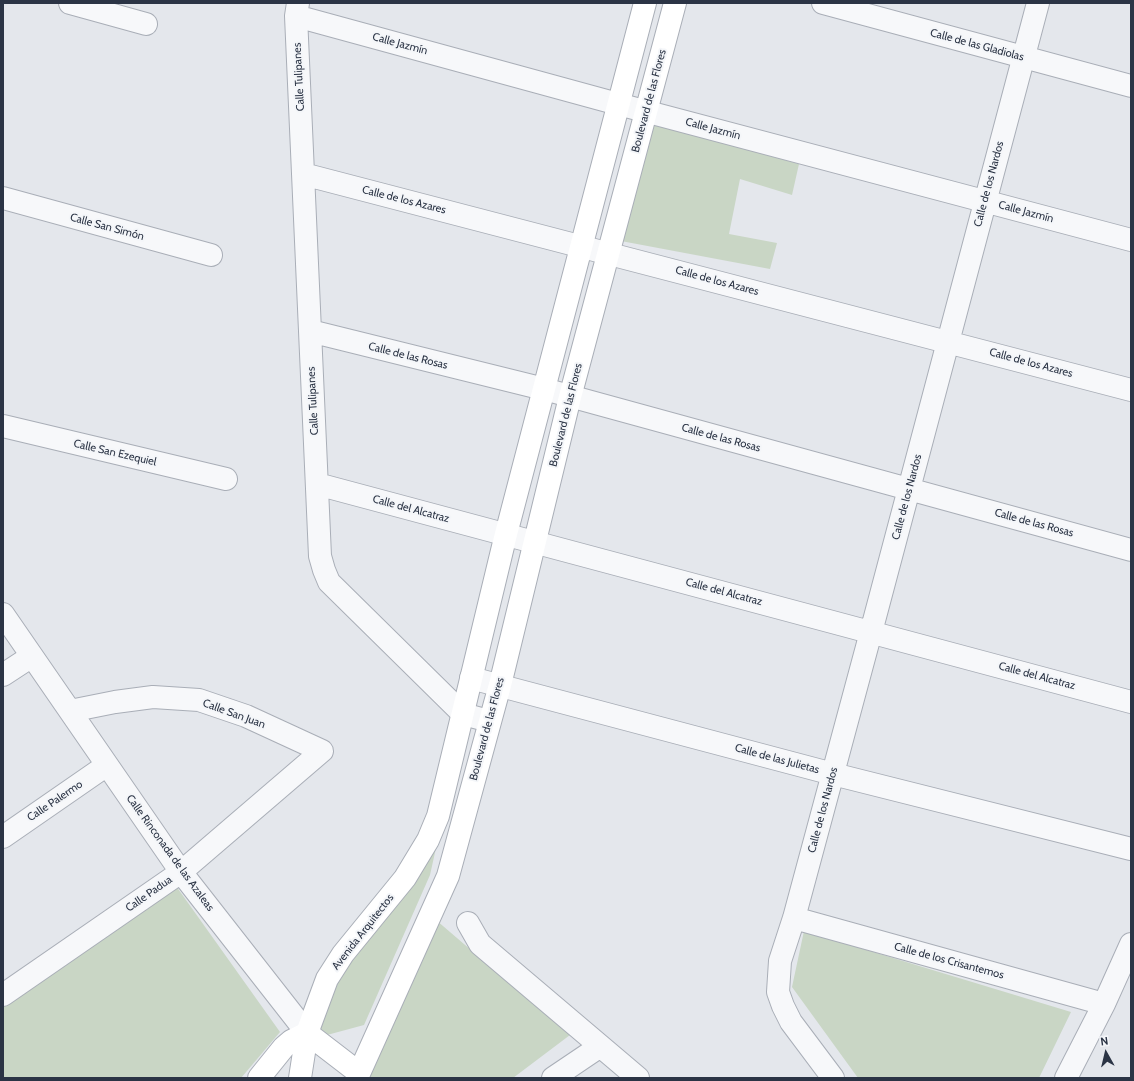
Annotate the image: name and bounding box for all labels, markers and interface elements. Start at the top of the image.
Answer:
street label: Calle de las Gladiolas [929,26,1025,64]
street label: Calle Jazmín [371,30,429,58]
street label: Calle Tulipanes [291,42,307,112]
street label: Boulevard de las Flores [629,48,669,154]
street label: Calle Jazmín [684,115,742,143]
street label: Calle de los Nardos [971,140,1007,228]
street label: Calle de los Azares [361,183,447,217]
street label: Calle Jazmín [997,198,1055,226]
street label: Calle San Simón [69,211,145,243]
street label: Calle de los Azares [674,264,760,298]
street label: Calle de las Rosas [367,340,449,372]
street label: Calle de los Azares [988,346,1074,380]
street label: Boulevard de las Flores [547,362,585,468]
street label: Calle Tulipanes [305,366,321,436]
street label: Calle de las Rosas [680,421,762,455]
street label: Calle San Ezequiel [72,437,158,469]
street label: Calle de los Nardos [889,453,925,541]
street label: Calle del Alcatraz [371,492,451,526]
street label: Calle de las Rosas [993,506,1075,540]
street label: Calle del Alcatraz [684,575,764,609]
street label: Calle del Alcatraz [997,659,1077,693]
street label: Boulevard de las Flores [467,676,507,782]
street label: Calle San Juan [201,697,267,731]
street label: Calle de las Julietas [733,741,821,777]
street label: Calle de los Nardos [805,766,841,854]
street label: Calle Palermo [25,778,85,824]
street label: Calle Rinconada de las Azaleas [123,792,217,914]
street label: Calle Padua [123,873,175,915]
street label: Avenida Arquitectos [329,891,397,973]
street label: Calle de los Crisantemos [893,940,1005,982]
north arrow [1086,1033,1126,1073]
text: N [1100,1034,1109,1049]

